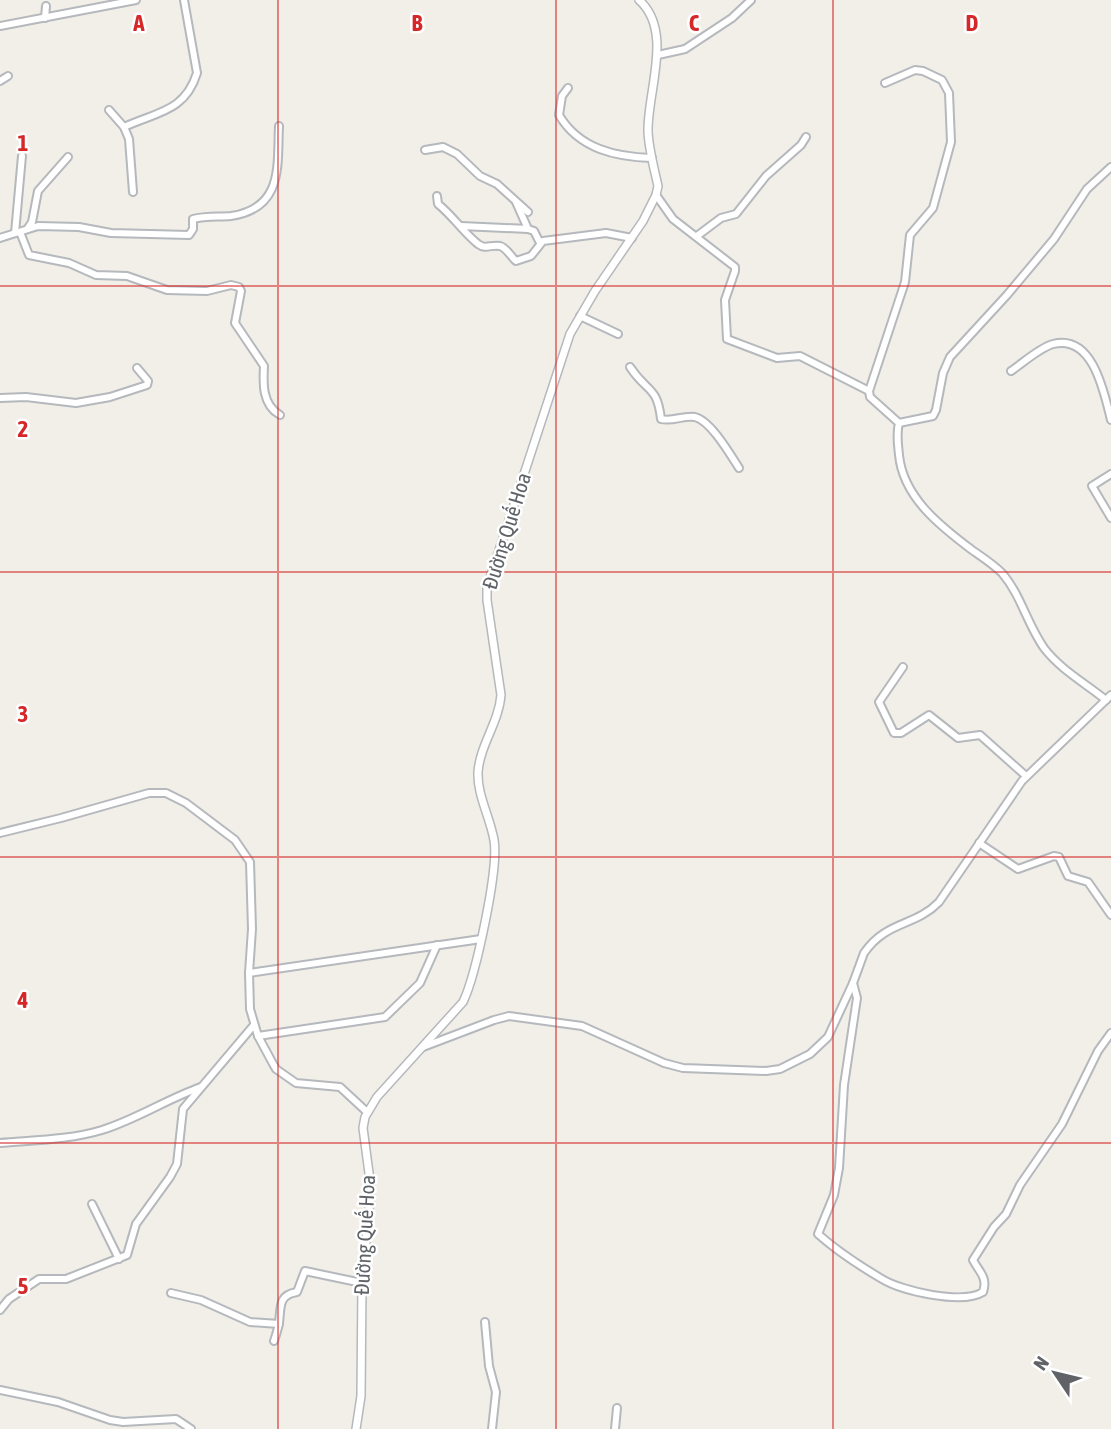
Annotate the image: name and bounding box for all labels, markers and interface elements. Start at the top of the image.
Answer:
text: A [132,10,145,36]
text: B [412,10,423,36]
text: C [689,10,700,36]
text: D [966,10,979,36]
text: 1 [18,130,29,156]
text: 2 [18,416,28,442]
street label: Đường Quế Hoa [477,470,535,592]
text: 3 [18,701,28,727]
text: 4 [17,987,29,1013]
street label: Đường Quế Hoa [349,1174,379,1296]
text: 5 [18,1273,29,1299]
north arrow [1020,1338,1090,1408]
text: N [1029,1352,1053,1374]

